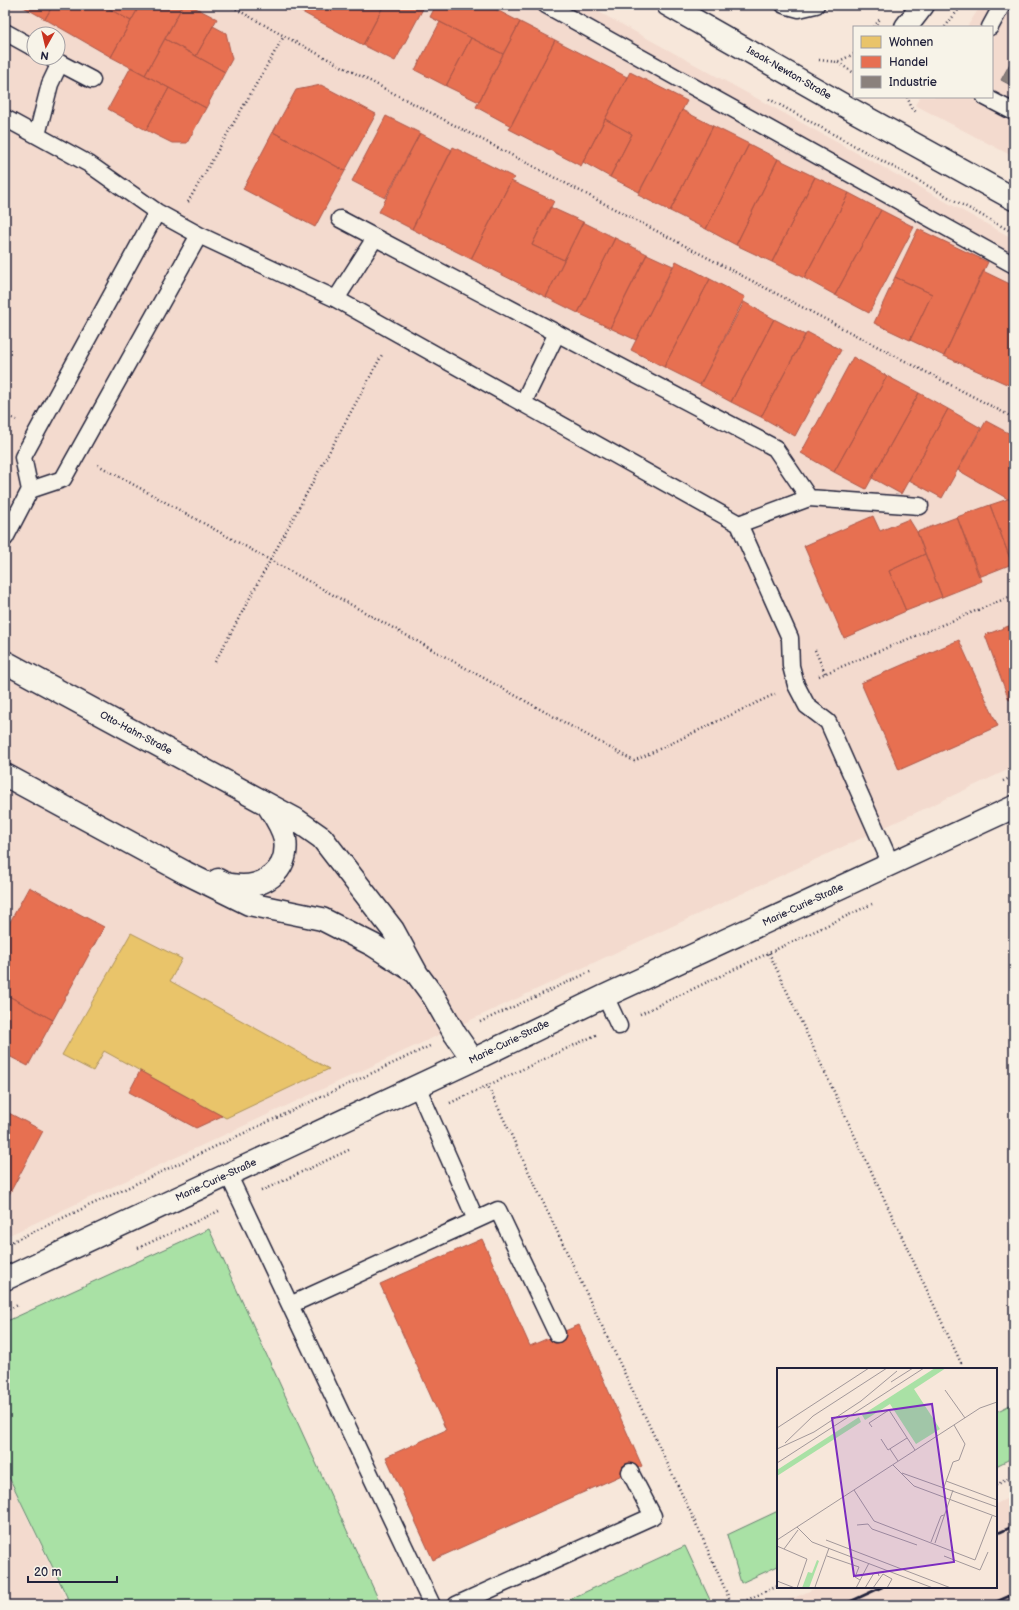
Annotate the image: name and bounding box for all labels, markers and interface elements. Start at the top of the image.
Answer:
north arrow [26,26,66,66]
legend [853,26,993,98]
text: Wohnen [889,35,934,50]
street label: Isaak-Newton-Straße [745,44,833,102]
text: N [40,48,50,62]
text: Handel [889,55,928,70]
text: Industrie [889,75,937,90]
street label: Otto-Hahn-Straße [98,709,174,757]
street label: Marie-Curie-Straße [761,881,845,929]
street label: Marie-Curie-Straße [467,1017,551,1067]
street label: Marie-Curie-Straße [174,1156,258,1204]
inset map [777,1368,997,1588]
scale bar [28,1558,117,1584]
text: 20 m [34,1565,61,1580]

